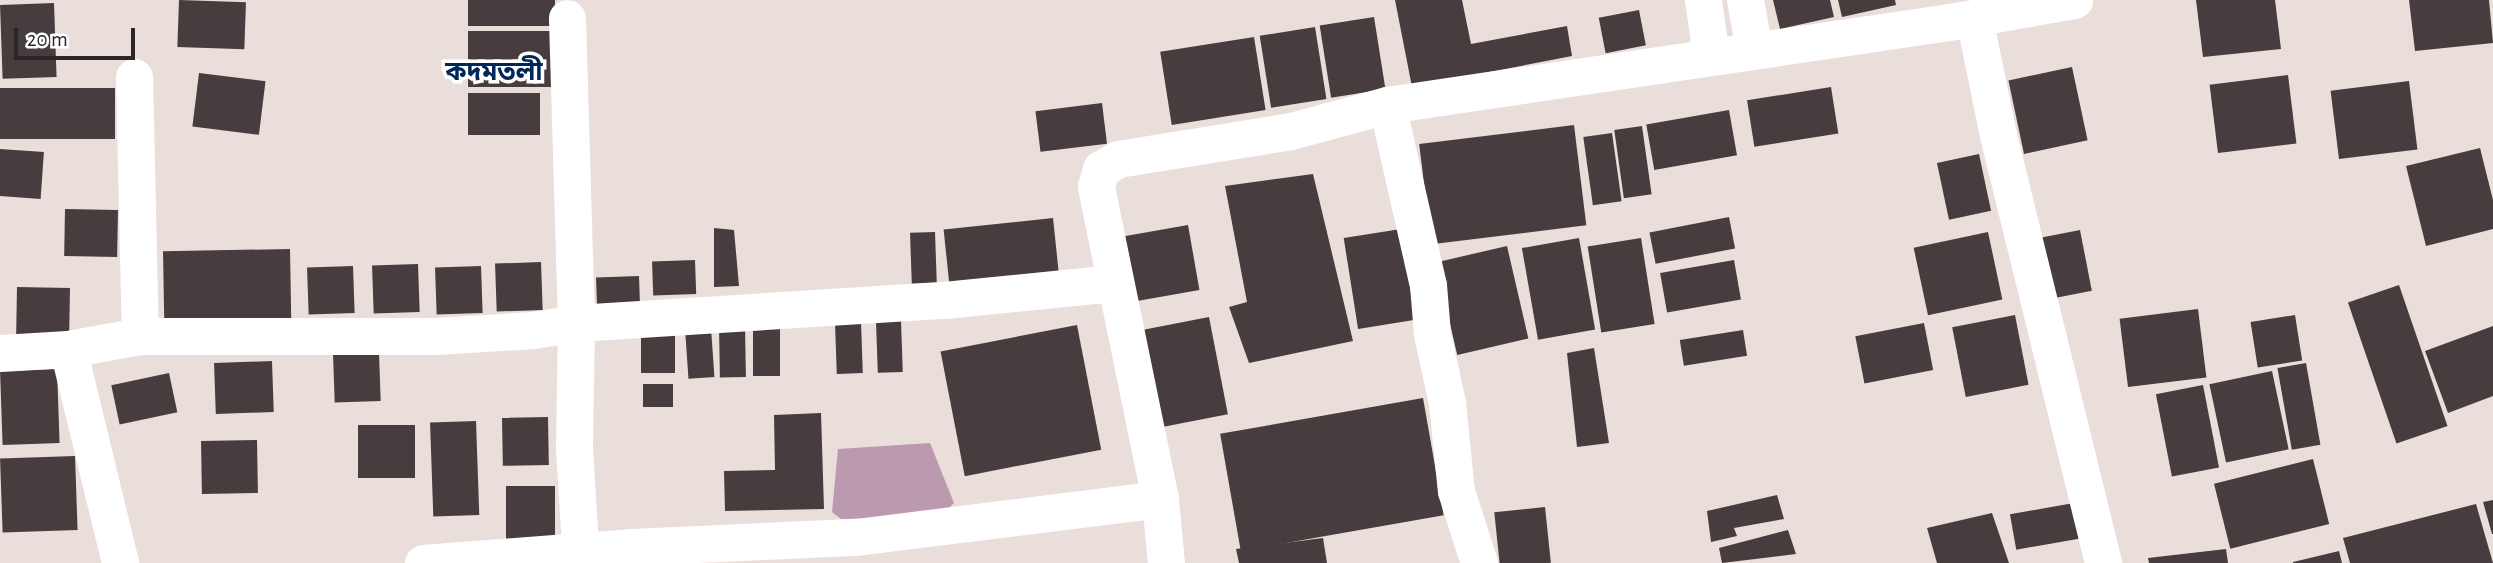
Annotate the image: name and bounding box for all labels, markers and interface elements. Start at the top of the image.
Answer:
scale bar [18,14,138,58]
text: 20 m [27,29,68,50]
district label: কদমতলী [445,57,543,89]

